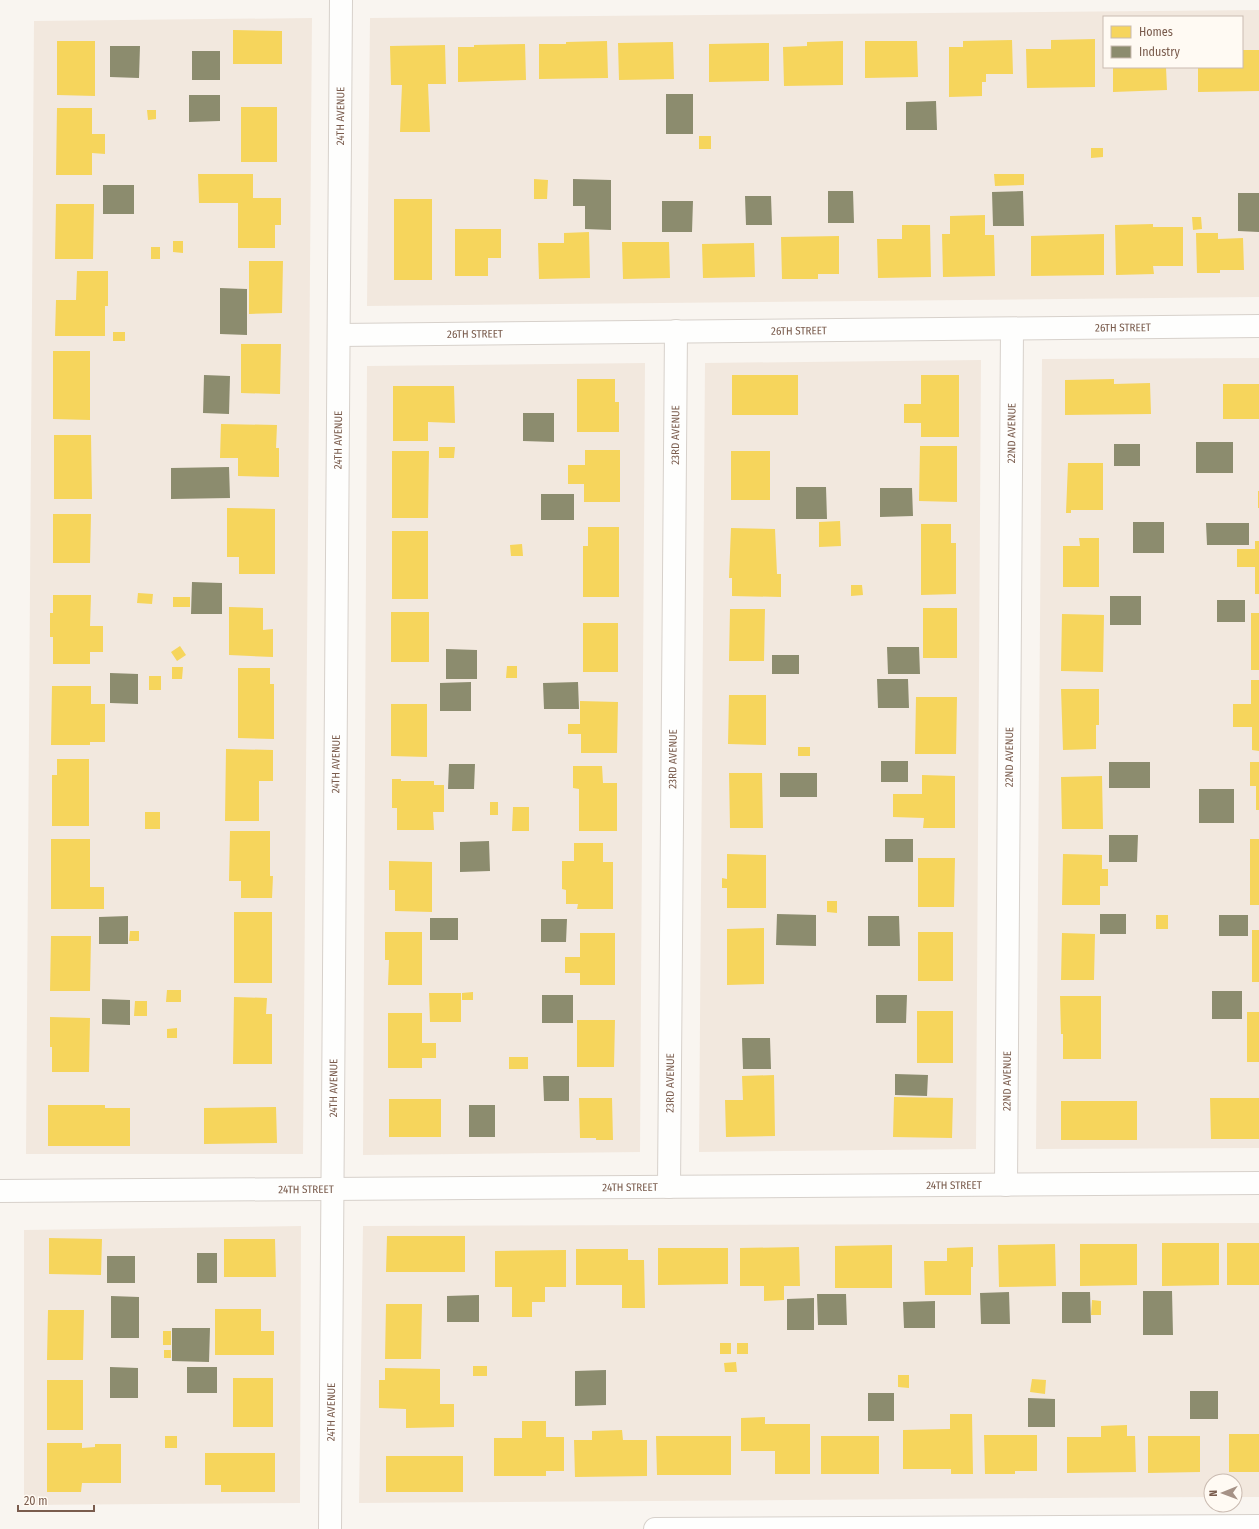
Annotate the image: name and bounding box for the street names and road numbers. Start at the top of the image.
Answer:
street label: 24TH AVENUE [333,87,347,145]
street label: 26TH STREET [1095,321,1152,334]
street label: 26TH STREET [771,324,828,337]
street label: 26TH STREET [447,327,504,340]
street label: 22ND AVENUE [1005,403,1018,463]
street label: 23RD AVENUE [668,405,682,465]
street label: 24TH AVENUE [331,411,345,469]
street label: 22ND AVENUE [1002,727,1016,787]
street label: 23RD AVENUE [666,729,679,789]
street label: 24TH AVENUE [329,735,342,793]
street label: 22ND AVENUE [1000,1051,1013,1111]
street label: 23RD AVENUE [663,1053,677,1113]
street label: 24TH AVENUE [326,1059,340,1117]
street label: 24TH STREET [926,1178,983,1192]
street label: 24TH STREET [602,1180,659,1194]
street label: 24TH STREET [278,1182,335,1196]
street label: 24TH AVENUE [324,1383,338,1441]

